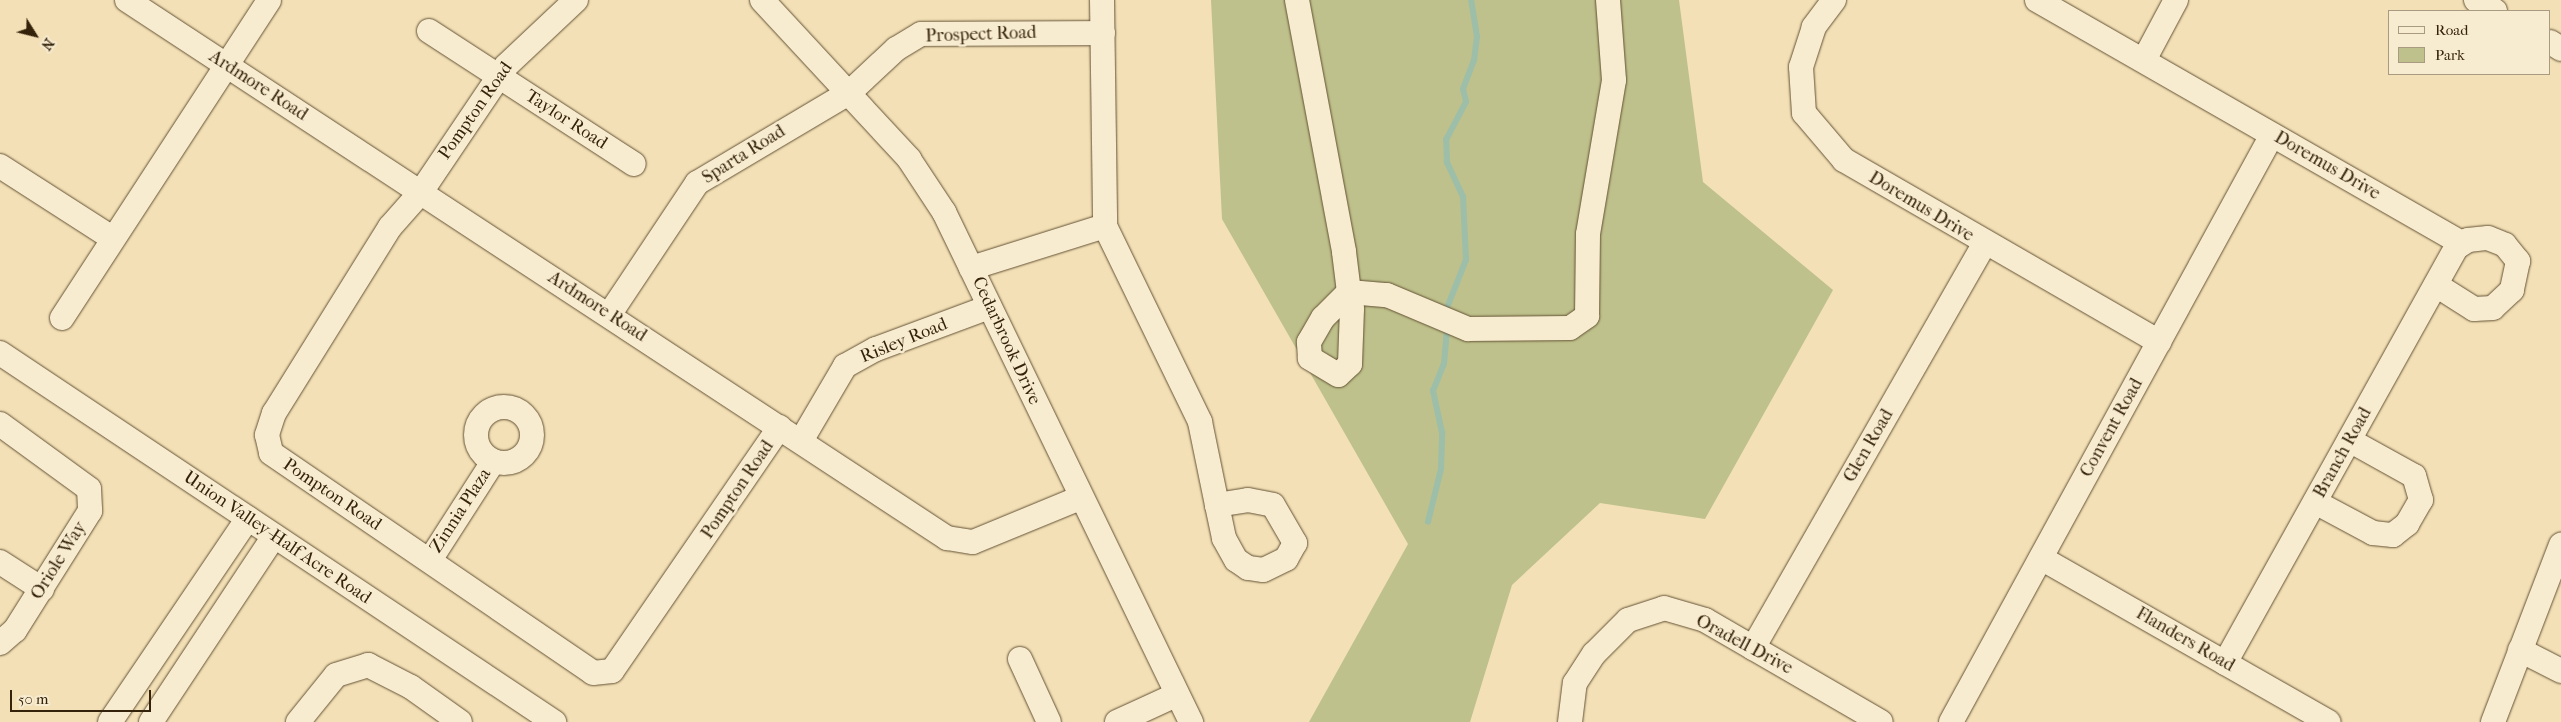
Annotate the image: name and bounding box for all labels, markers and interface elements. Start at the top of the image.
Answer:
north arrow [10,10,60,60]
legend [2388,10,2551,75]
text: Road [2435,21,2468,39]
street label: Prospect Road [925,22,1037,48]
text: N [38,35,58,53]
street label: Ardmore Road [205,46,311,126]
text: Park [2435,46,2465,64]
street label: Pompton Road [434,58,518,164]
street label: Taylor Road [521,85,611,155]
street label: Sparta Road [698,121,790,189]
street label: Doremus Drive [2270,127,2384,205]
street label: Doremus Drive [1865,167,1977,247]
street label: Ardmore Road [544,267,650,347]
street label: Cedarbrook Drive [967,273,1045,409]
street label: Risley Road [857,314,951,368]
street label: Convent Road [2076,375,2148,481]
street label: Branch Road [2309,404,2377,502]
street label: Glen Road [1839,406,1899,486]
street label: Pompton Road [697,437,779,543]
street label: Pompton Road [279,454,385,536]
street label: Zinnia Plaza [426,465,496,557]
street label: Union Valley-Half Acre Road [179,467,375,609]
street label: Oriole Way [27,518,91,604]
street label: Flanders Road [2132,603,2238,677]
street label: Oradell Drive [1692,610,1796,680]
scale bar [12,680,154,712]
text: 50 m [18,690,48,708]

